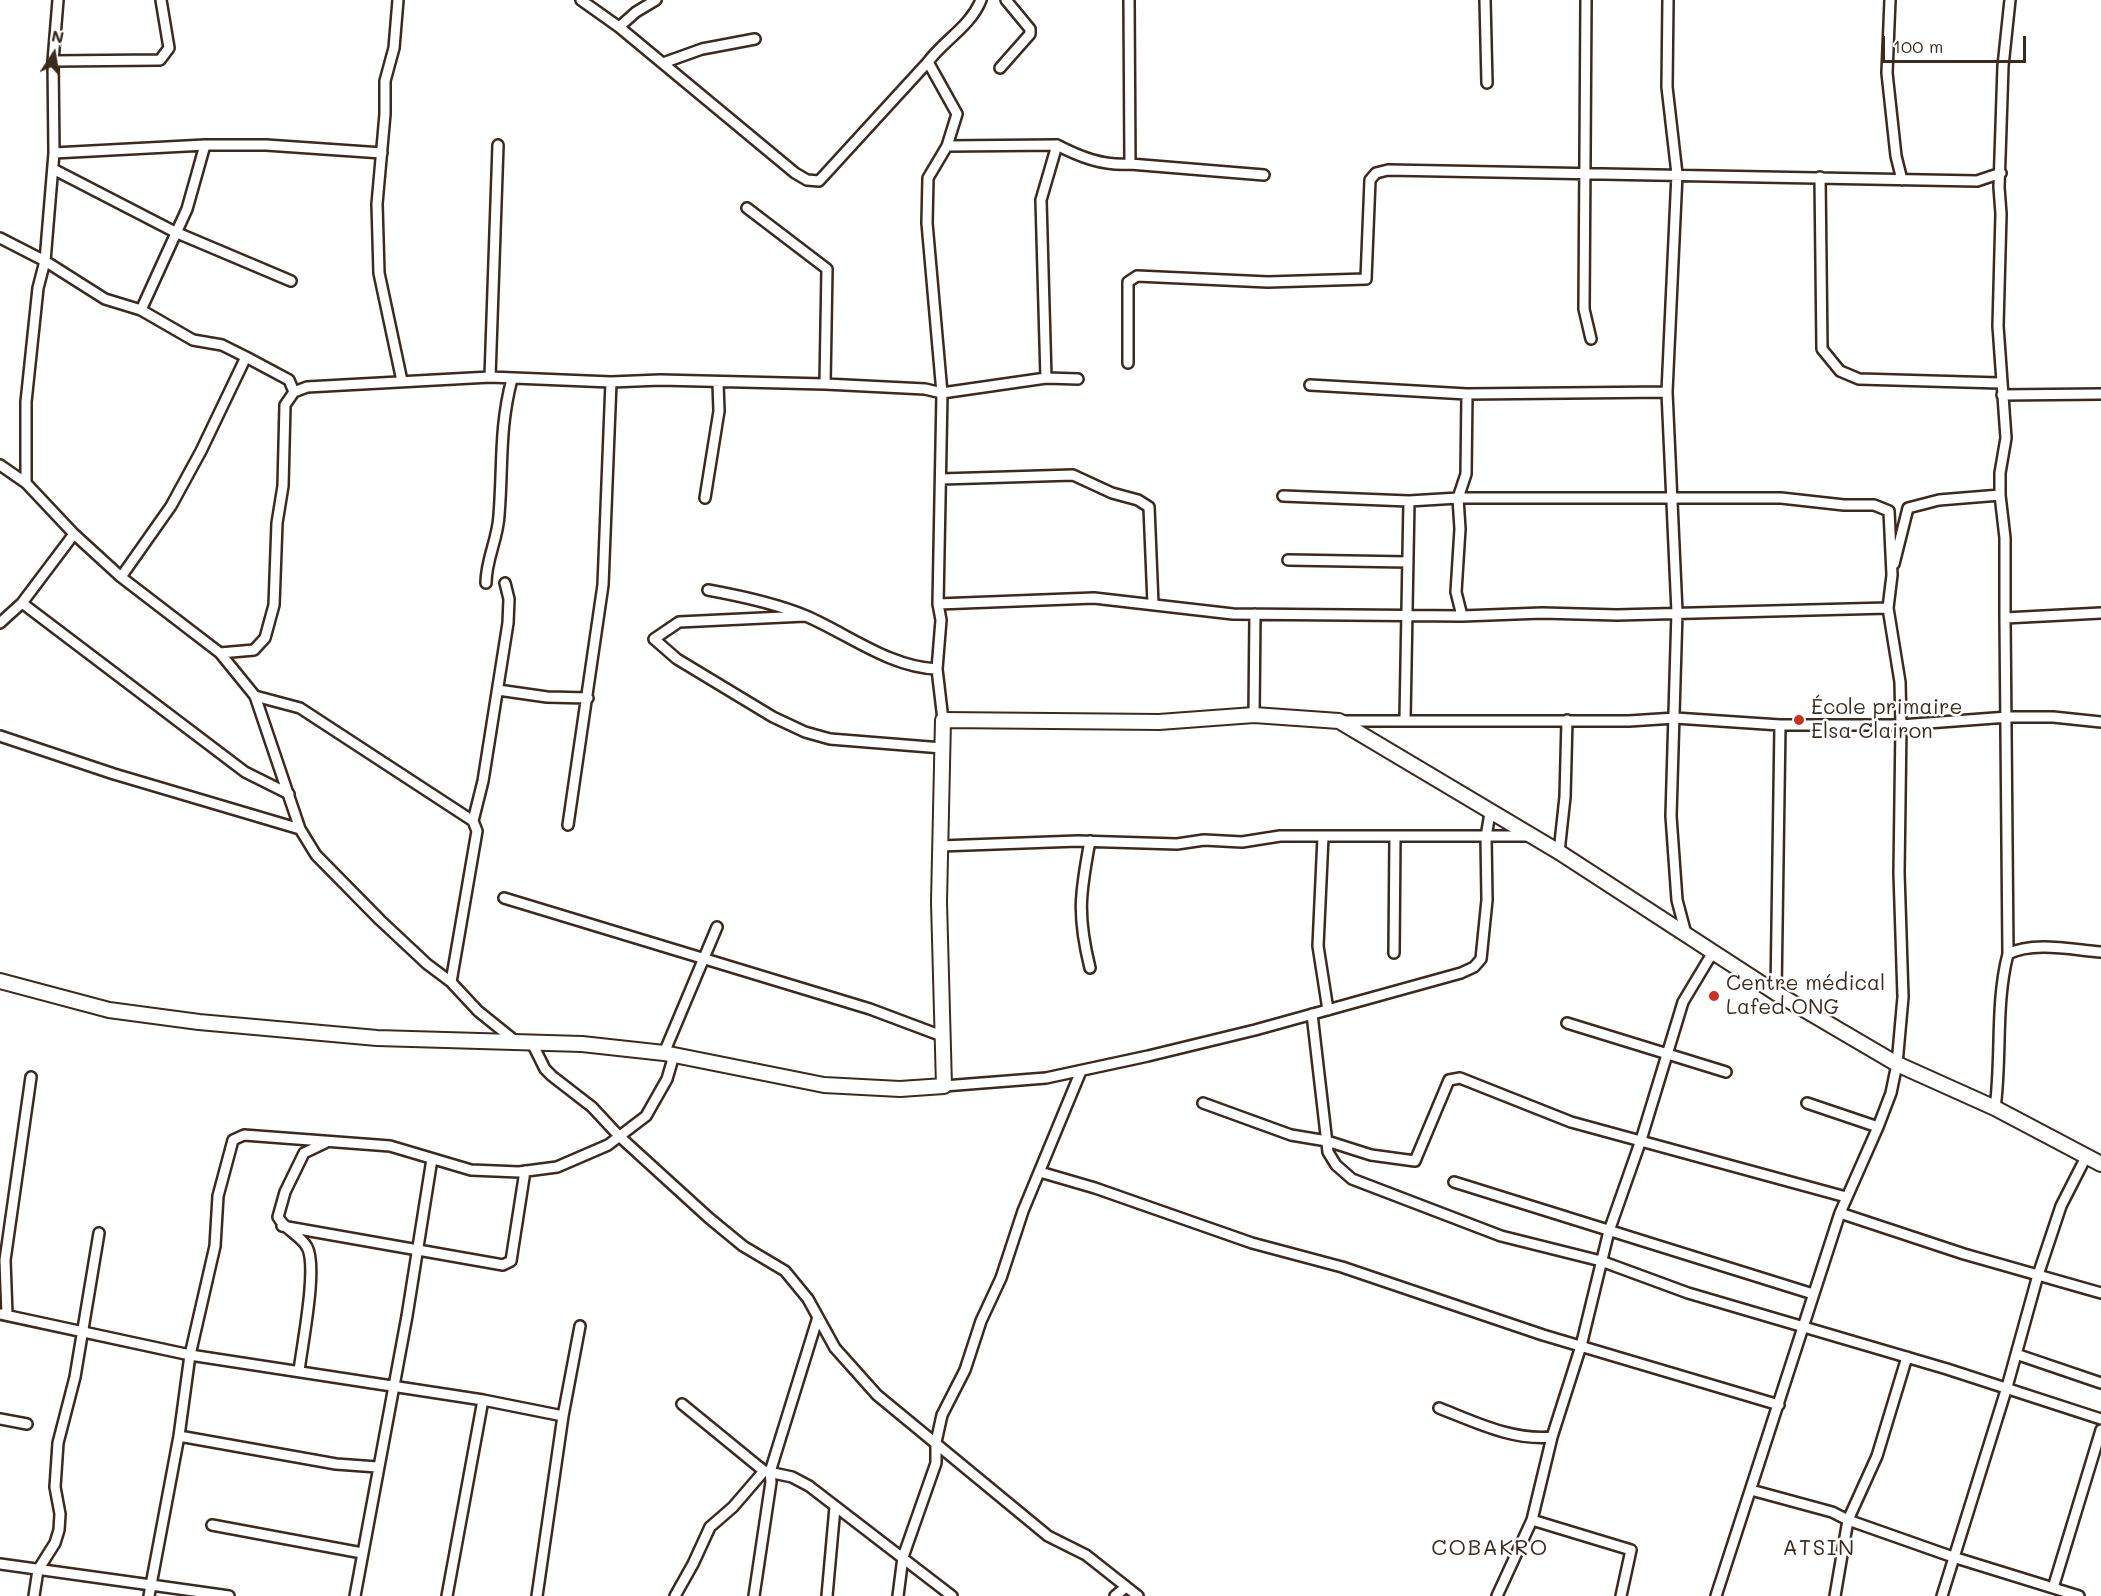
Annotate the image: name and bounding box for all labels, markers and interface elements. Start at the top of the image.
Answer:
north arrow [24,24,84,84]
text: N [50,24,66,47]
scale bar [1885,24,2029,62]
text: 100 m [1893,34,1943,58]
place label: École primaire Elsa Clairon [1811,695,1963,745]
marker: École primaire Elsa Clairon [1792,713,1806,727]
place label: Centre médical Lafed ONG [1726,971,1885,1021]
marker: Centre médical Lafed ONG [1707,989,1721,1003]
district label: COBAKRO [1431,1535,1549,1561]
district label: ATSIN [1782,1535,1856,1561]

